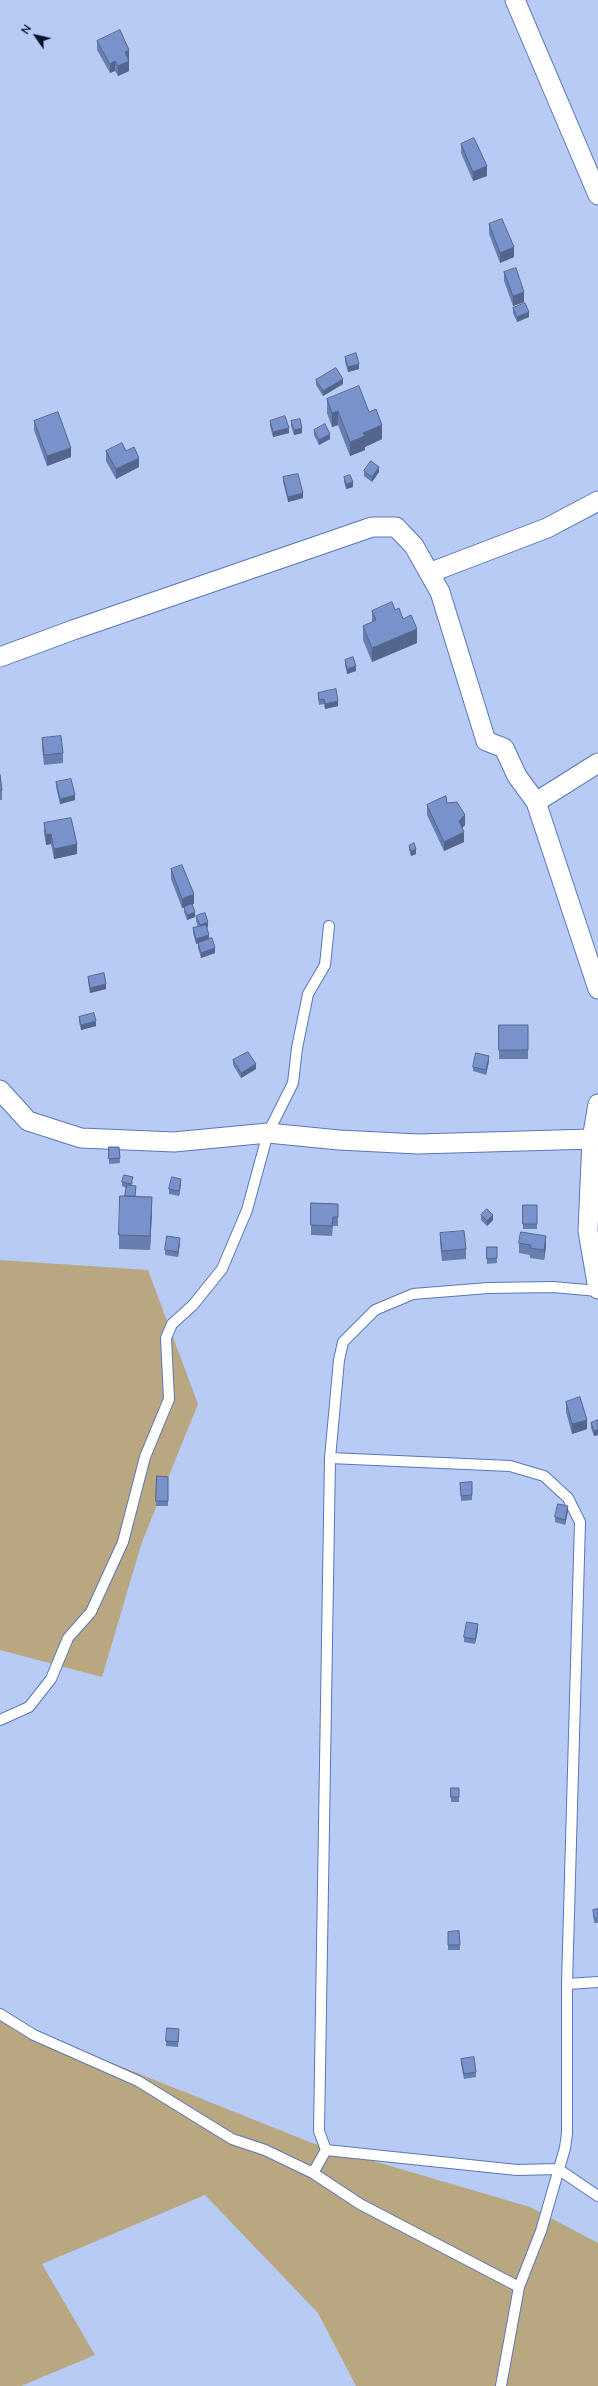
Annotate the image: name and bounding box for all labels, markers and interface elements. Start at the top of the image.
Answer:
north arrow [16,16,56,56]
text: N [18,22,33,36]

